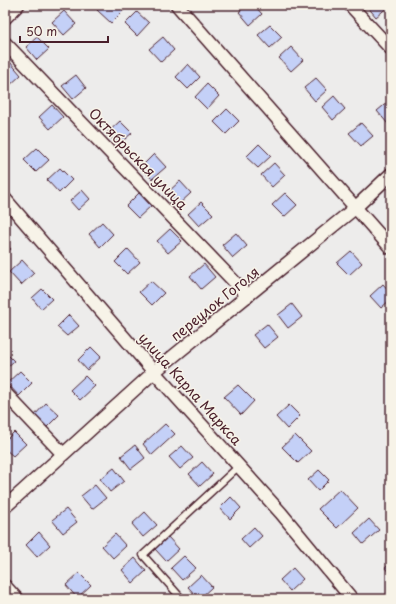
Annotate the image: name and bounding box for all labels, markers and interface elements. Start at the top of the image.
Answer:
scale bar [20,18,108,44]
text: 50 m [26,22,57,40]
street label: Октябрьская улица [84,103,193,214]
street label: переулок Гоголя [166,261,264,346]
street label: улица Карла Маркса [134,327,247,450]

